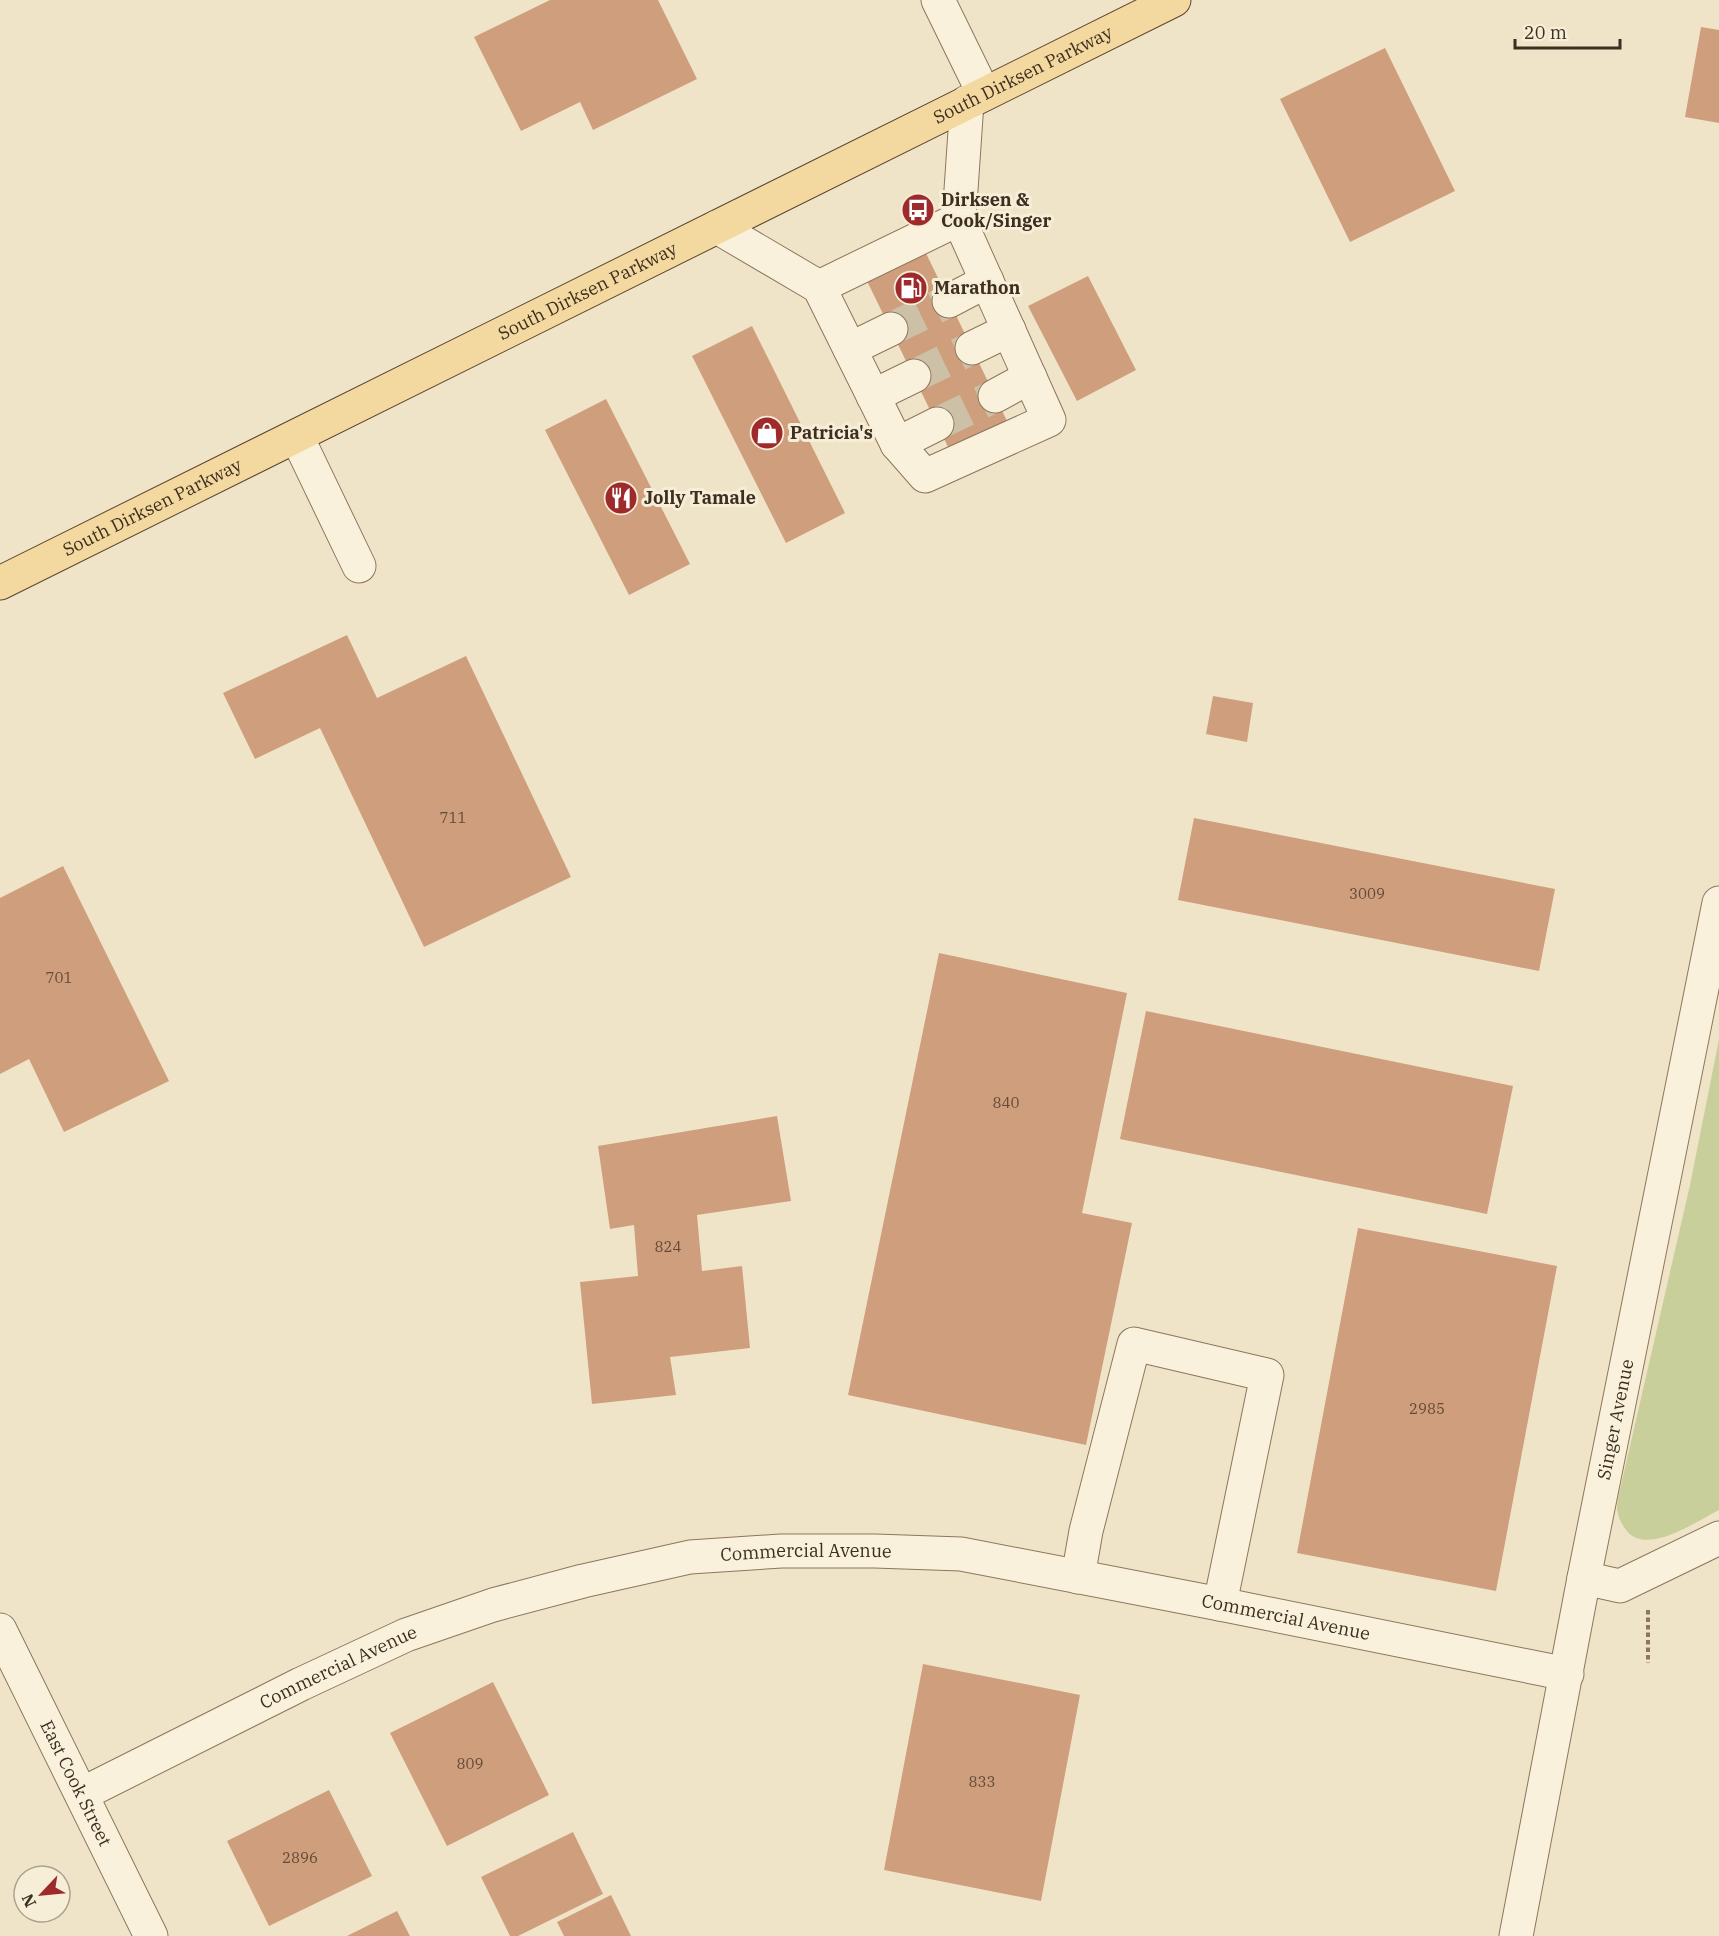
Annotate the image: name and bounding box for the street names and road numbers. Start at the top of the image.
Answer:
street label: South Dirksen Parkway [929,20,1116,129]
street label: South Dirksen Parkway [494,236,681,345]
street label: South Dirksen Parkway [59,453,246,561]
street label: Singer Avenue [1592,1357,1639,1482]
street label: Commercial Avenue [720,1539,892,1566]
street label: Commercial Avenue [1200,1589,1372,1645]
street label: Commercial Avenue [256,1620,420,1714]
street label: East Cook Street [35,1716,117,1850]

